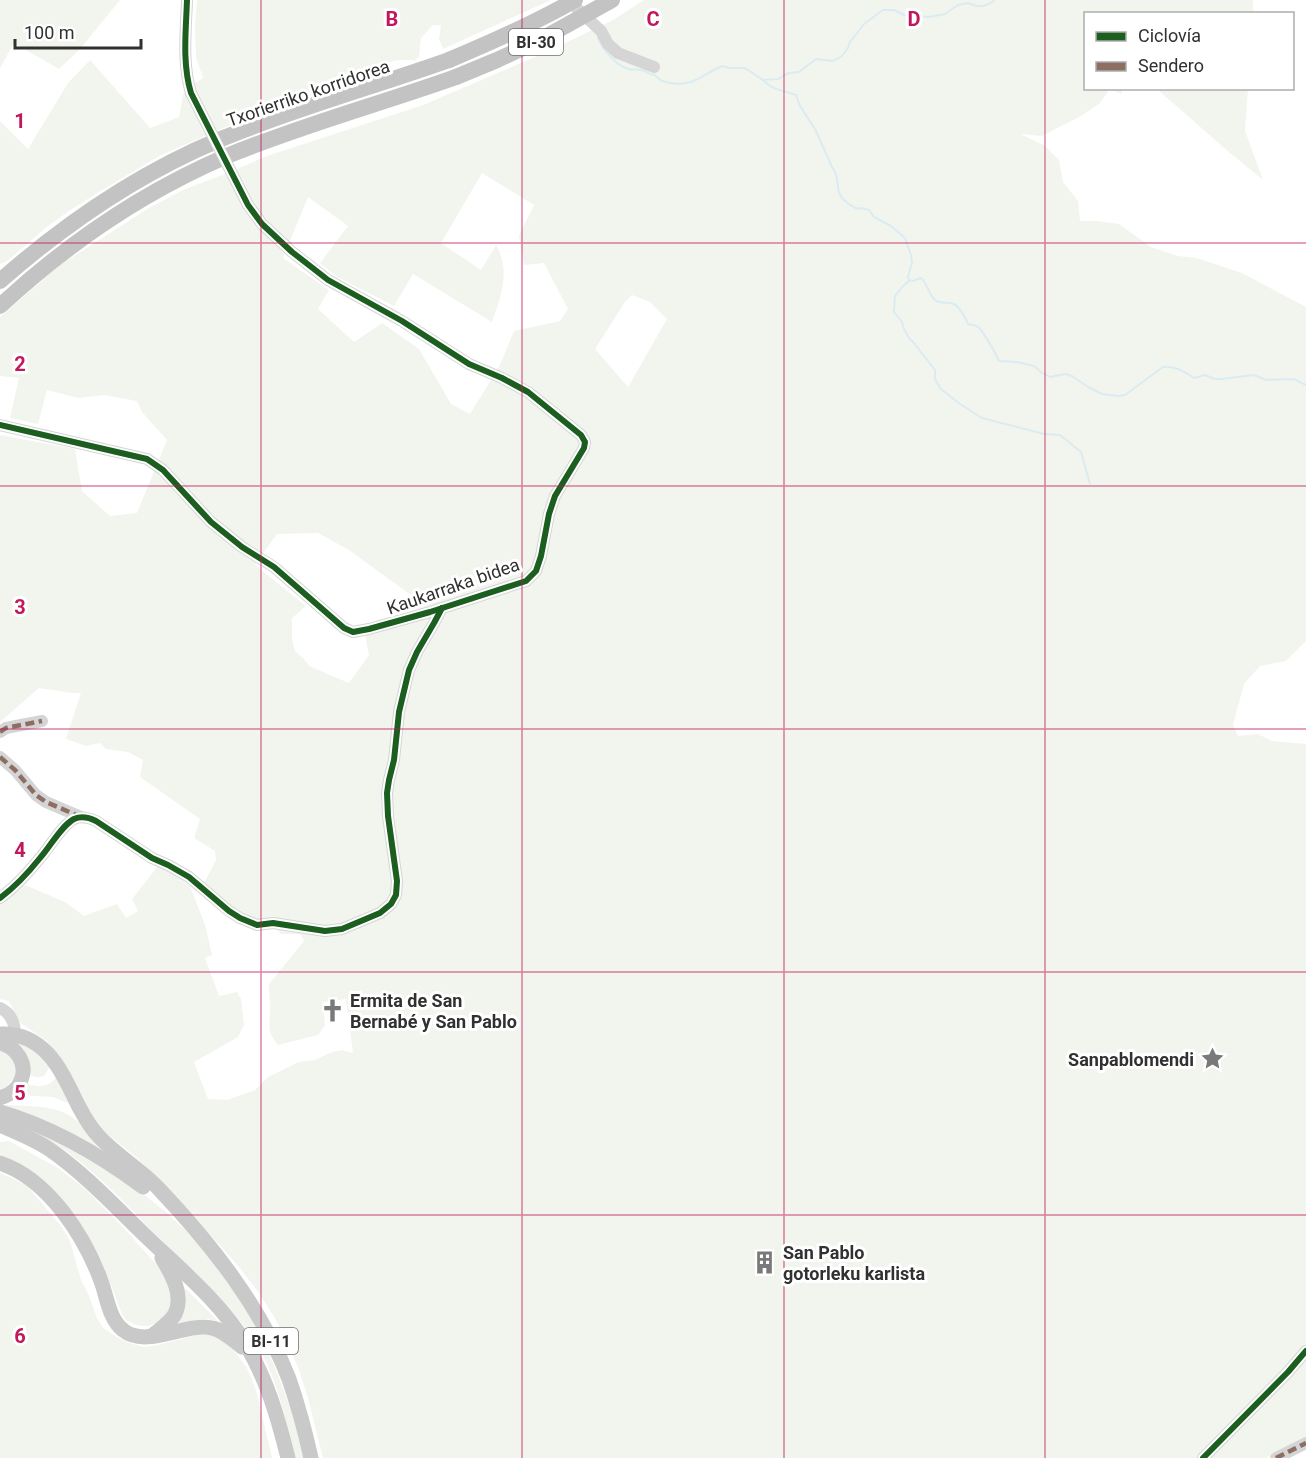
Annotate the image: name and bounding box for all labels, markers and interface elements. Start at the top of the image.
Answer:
text: B [386,7,398,31]
text: C [646,7,660,31]
text: D [908,7,921,31]
scale bar [15,12,141,50]
legend [1084,12,1294,90]
text: 100 m [24,22,75,43]
text: Ciclovía [1138,25,1201,46]
road number: BI-30 [509,29,563,55]
street label: Txorierriko korridorea [224,55,392,131]
text: Sendero [1138,55,1204,76]
text: 1 [14,109,26,133]
text: 2 [14,352,26,376]
street label: Kaukarraka bidea [384,553,522,619]
text: 3 [14,595,26,619]
text: 4 [14,838,26,862]
place label: Ermita de San Bernabé y San Pablo [350,990,517,1032]
church icon: Ermita de San Bernabé y San Pablo [319,997,345,1023]
place icon: Sanpablomendi [1199,1046,1225,1072]
place label: Sanpablomendi [1068,1049,1194,1070]
text: 5 [14,1081,26,1105]
place label: San Pablo gotorleku karlista [783,1242,925,1284]
building icon: San Pablo gotorleku karlista [752,1249,778,1275]
text: 6 [14,1324,26,1348]
road number: BI-11 [244,1328,298,1354]

